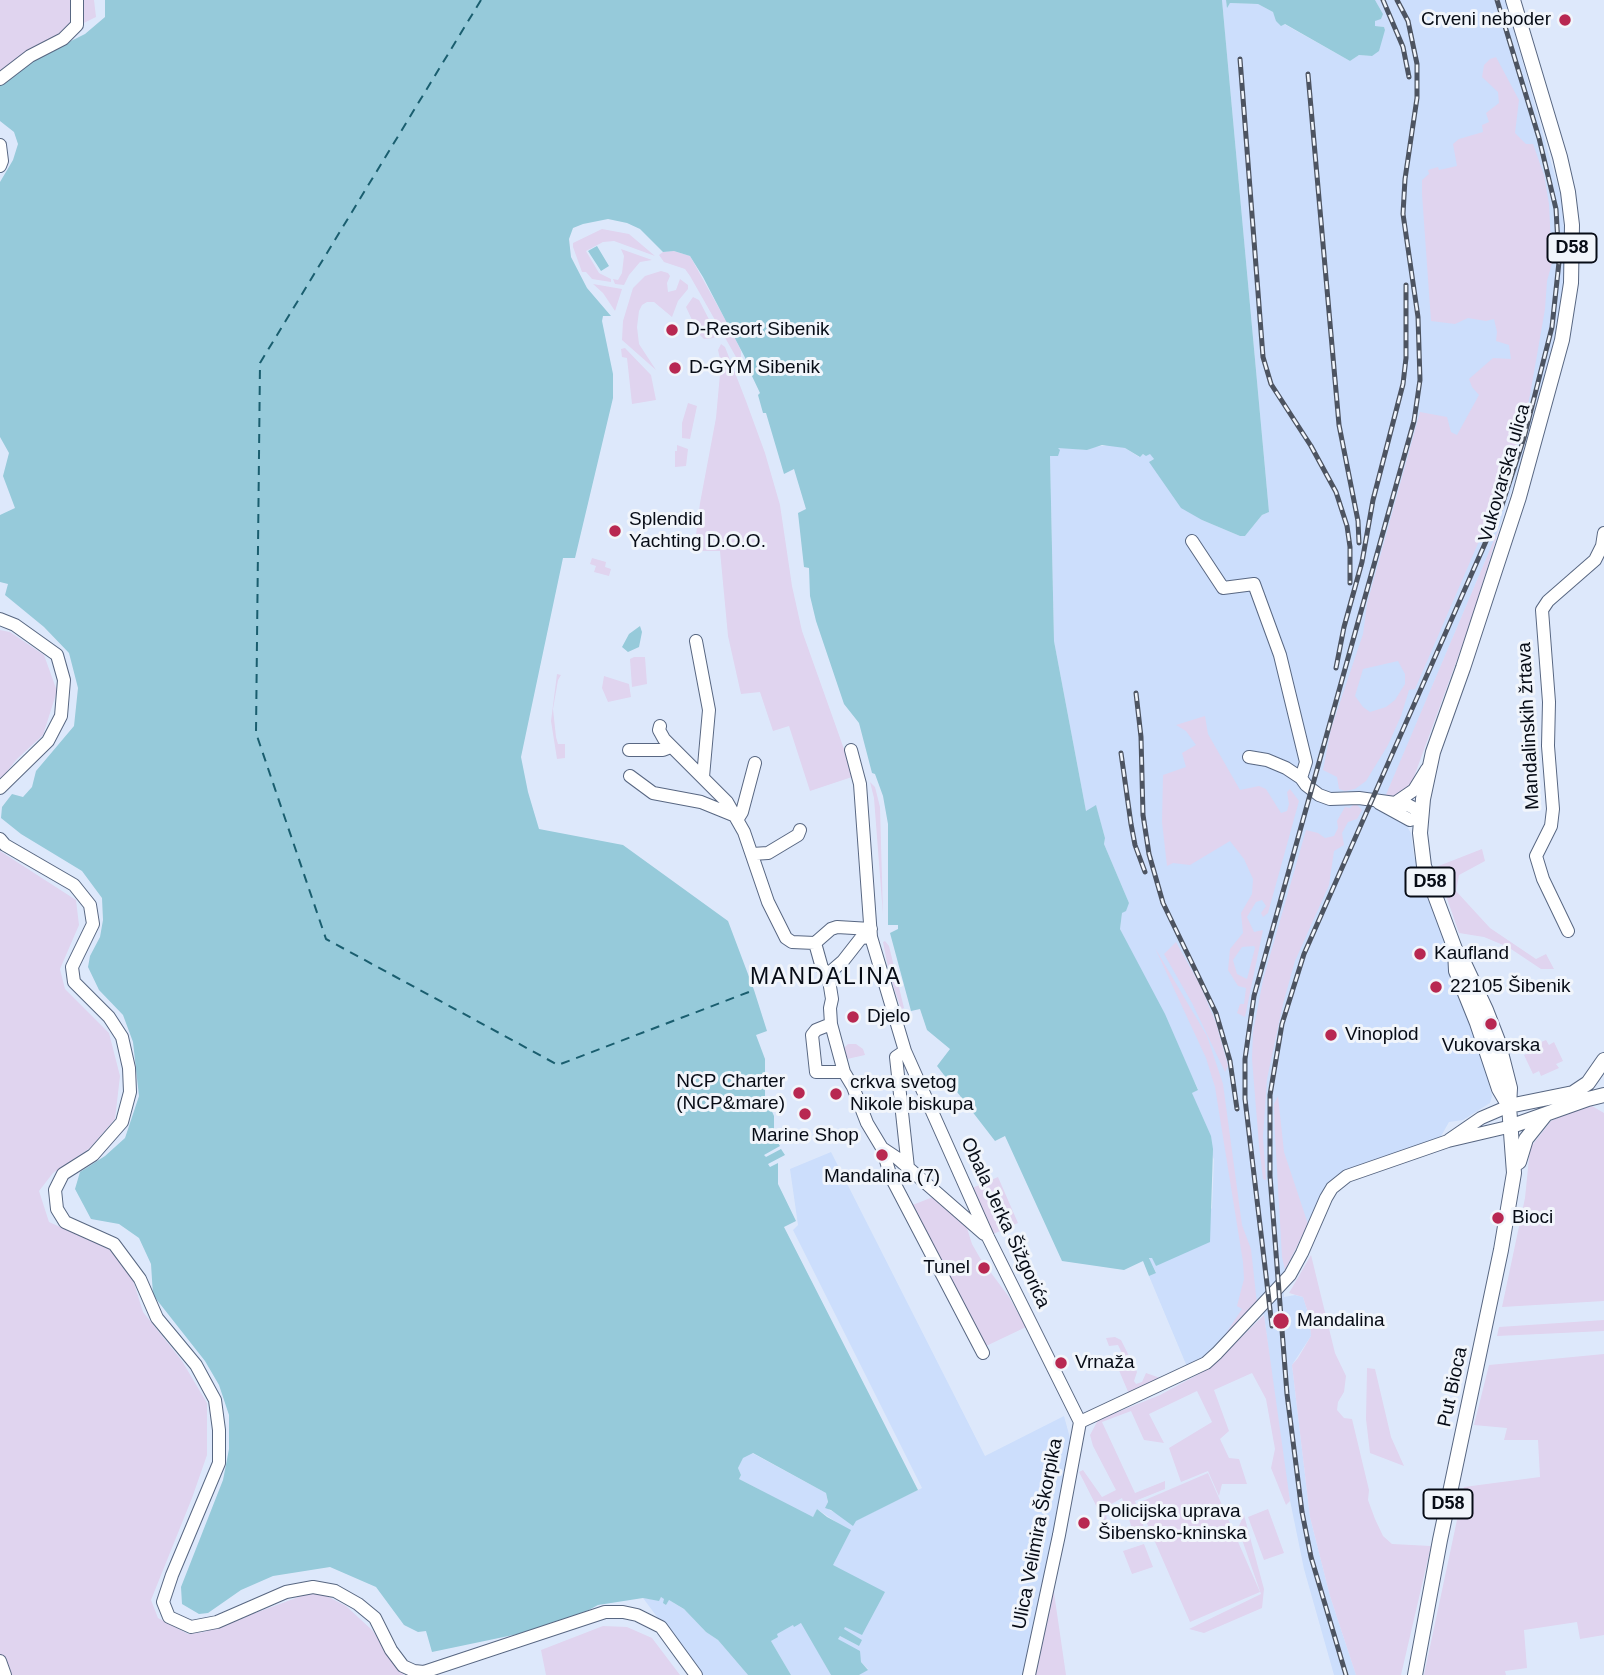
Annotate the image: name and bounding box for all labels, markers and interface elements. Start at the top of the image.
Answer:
place label: Crveni neboder [1421,9,1551,31]
marker: Crveni neboder [1557,12,1573,28]
road number: D58 [1548,234,1596,262]
place label: D-Resort Sibenik [686,319,830,341]
marker: D-Resort Sibenik [664,322,680,338]
place label: D-GYM Sibenik [689,357,820,379]
marker: D-GYM Sibenik [667,360,683,376]
street label: Vukovarska ulica [1474,401,1536,545]
place label: Splendid Yachting D.O.O. [629,509,766,553]
marker: Splendid Yachting D.O.O. [607,523,623,539]
street label: Mandalinskih žrtava [1513,642,1545,810]
road number: D58 [1406,868,1454,897]
place label: Kaufland [1434,943,1509,965]
marker: Kaufland [1412,946,1428,962]
district label: MANDALINA [751,964,901,992]
place label: 22105 Šibenik [1450,976,1570,998]
marker: 22105 Šibenik [1428,979,1444,995]
place label: Djelo [867,1006,910,1028]
marker: Djelo [845,1009,861,1025]
marker: Vukovarska [1483,1016,1499,1032]
place label: Vinoplod [1345,1024,1419,1046]
marker: Vinoplod [1323,1027,1339,1043]
place label: Vukovarska [1442,1035,1540,1057]
place label: NCP Charter (NCP&mare) [676,1071,785,1115]
place label: crkva svetog Nikole biskupa [850,1072,974,1116]
marker: NCP Charter (NCP&mare) [791,1085,807,1101]
marker: crkva svetog Nikole biskupa [828,1086,844,1102]
marker: Marine Shop [797,1106,813,1122]
place label: Marine Shop [751,1125,859,1147]
street label: Obala Jerka Šižgorića [955,1134,1055,1312]
marker: Mandalina (7) [874,1147,890,1163]
place label: Mandalina (7) [824,1166,940,1188]
place label: Bioci [1512,1207,1553,1229]
marker: Bioci [1490,1210,1506,1226]
place label: Tunel [923,1257,970,1279]
marker: Tunel [976,1260,992,1276]
place label: Mandalina [1297,1310,1385,1332]
marker: Mandalina [1271,1311,1291,1331]
street label: Put Bioca [1433,1345,1473,1429]
place label: Vrnaža [1075,1352,1134,1374]
marker: Vrnaža [1053,1355,1069,1371]
street label: Ulica Velimira Škorpika [1008,1436,1068,1632]
road number: D58 [1424,1490,1472,1518]
place label: Policijska uprava Šibensko-kninska [1098,1501,1247,1545]
marker: Policijska uprava Šibensko-kninska [1076,1515,1092,1531]

